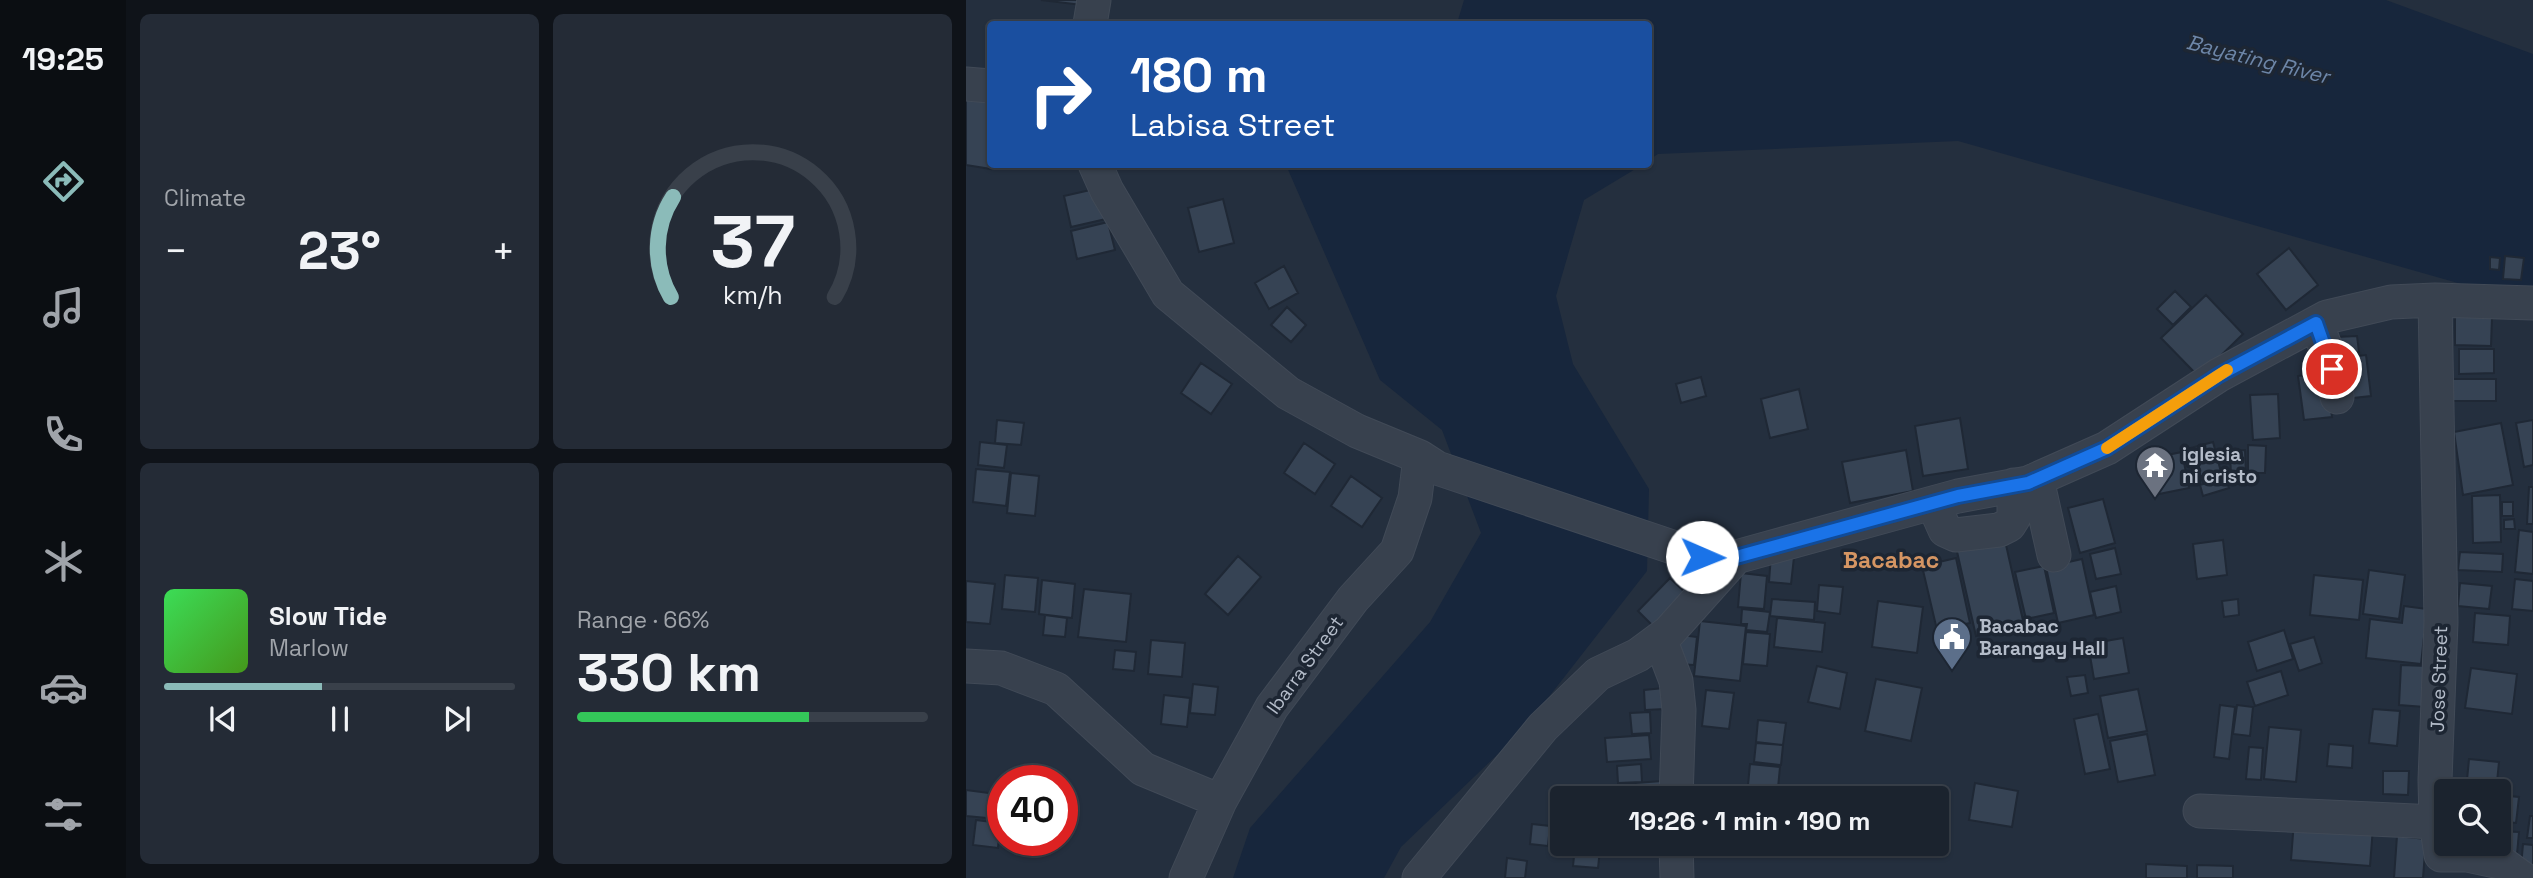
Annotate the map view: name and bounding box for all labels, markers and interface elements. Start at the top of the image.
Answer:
water label: Bayating River [2184,28,2334,90]
text: 19:25 [22,39,104,79]
text: 180 m [1130,44,1268,106]
icon: right [1015,49,1106,140]
text: Labisa Street [1130,105,1335,145]
icon: directions [39,157,88,206]
text: Climate [164,183,246,213]
text: 37 [710,196,795,289]
text: 23° [298,218,381,284]
text: − [164,227,188,275]
text: + [491,227,515,275]
text: km/h [723,279,782,311]
icon: music [39,283,88,332]
pin [2302,339,2362,399]
icon: arrive [2313,350,2351,388]
icon: phone [39,410,88,459]
place label: iglesia ni cristo [2182,442,2257,489]
temple icon: iglesia ni cristo [2134,444,2176,499]
position arrow [1665,520,1739,594]
icon: climate [39,537,88,586]
district label: Bacabac [1843,545,1939,575]
text: Slow Tide [269,599,387,633]
text: Range · 66% [577,605,709,635]
street label: Ibarra Street [1261,611,1349,719]
place label: Bacabac Barangay Hall [1979,614,2106,661]
public building icon: Bacabac Barangay Hall [1931,616,1973,671]
street label: Jose Street [2425,625,2453,733]
text: Marlow [269,633,349,663]
text: 330 km [577,640,761,706]
icon: car [39,663,88,712]
icon: previous [204,700,242,738]
icon: pause [321,700,359,738]
icon: next [438,700,476,738]
speed limit sign: 40 [987,765,1078,856]
map controls [2434,779,2511,856]
button: search [2434,779,2511,856]
icon: filters [39,790,88,839]
text: 19:26 · 1 min · 190 m [1629,804,1870,838]

